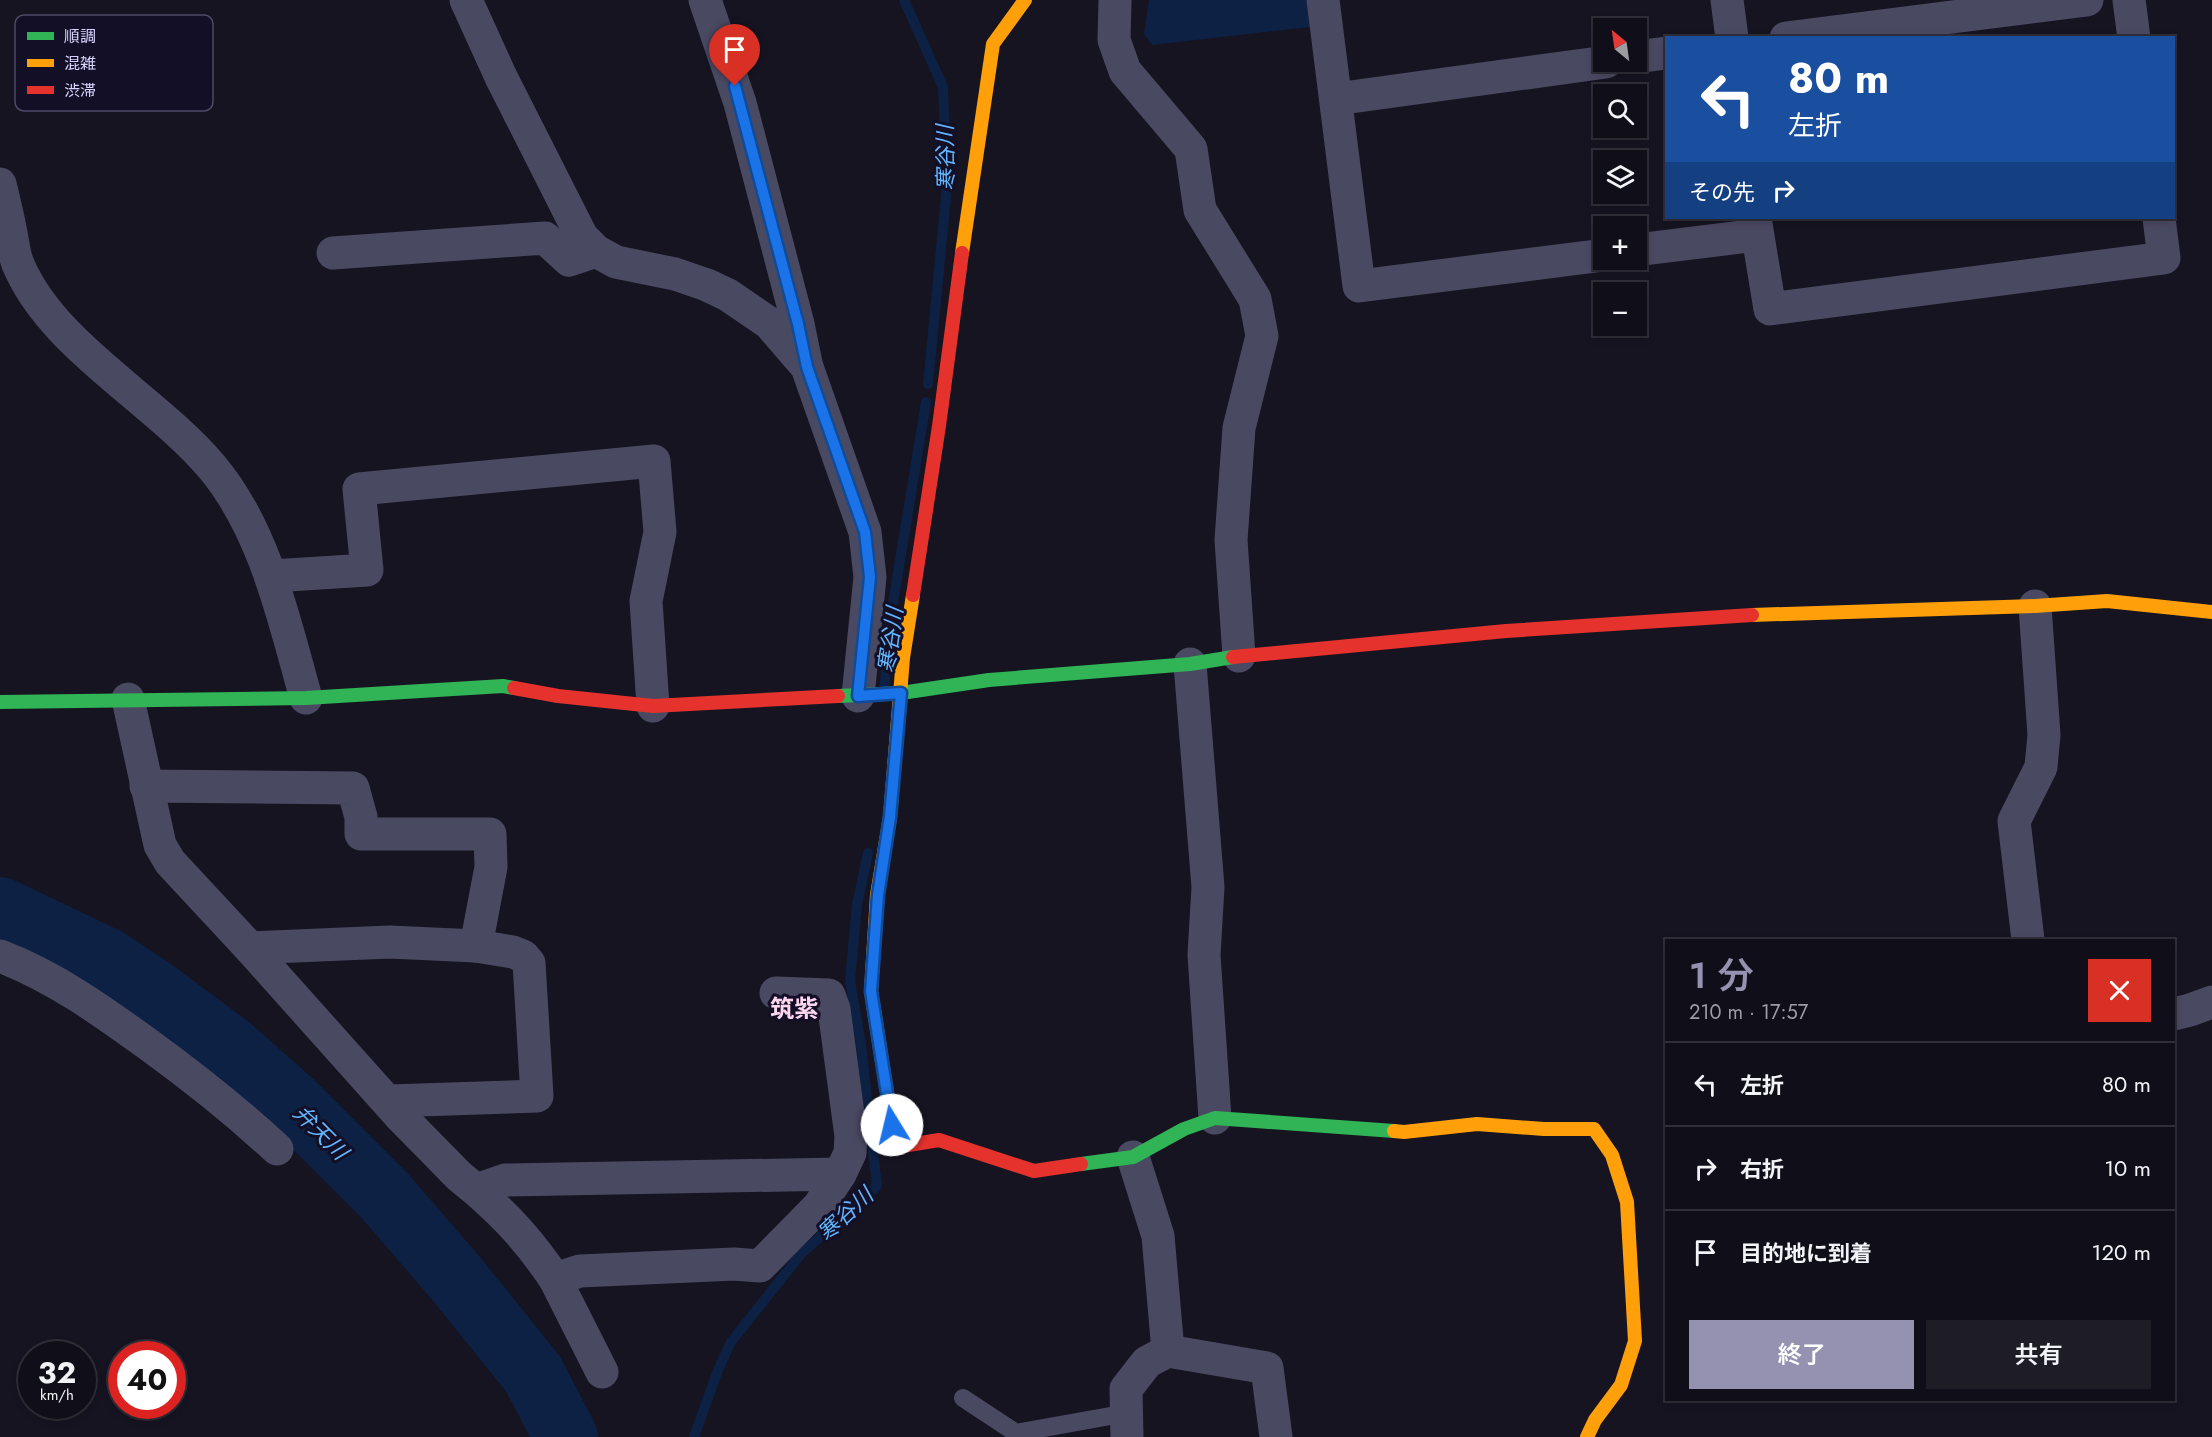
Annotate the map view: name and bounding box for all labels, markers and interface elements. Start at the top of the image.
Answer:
legend [15,15,213,111]
north arrow [1593,18,1647,72]
map controls [1593,18,1647,336]
pin [709,24,760,86]
text: 順調 [64,25,96,48]
icon: arrive [718,33,751,66]
text: 80 m [1788,48,1889,109]
text: 混雑 [64,52,96,75]
icon: left [1689,60,1767,138]
text: 渋滞 [64,79,96,102]
button: search [1593,84,1647,138]
text: 左折 [1788,106,1842,145]
water label: 寒谷川 [928,123,962,191]
button: layers [1593,150,1647,204]
icon: right [1767,174,1800,207]
text: その先 [1689,176,1755,208]
button: + [1593,216,1647,270]
button: − [1593,282,1647,336]
water label: 寒谷川 [870,603,911,675]
text: 1 分 [1689,949,1753,1001]
button: close [2088,959,2151,1022]
district label: 筑紫 [770,991,818,1026]
text: 210 m · 17:57 [1689,998,1808,1027]
icon: left [1689,1068,1722,1101]
text: 80 m [2102,1068,2151,1100]
text: 左折 [1740,1069,1784,1101]
position arrow [860,1093,924,1157]
water label: 弁天川 [286,1097,357,1168]
icon: right [1689,1152,1722,1185]
text: 10 m [2104,1152,2151,1184]
text: 右折 [1740,1153,1784,1185]
water label: 寒谷川 [810,1178,882,1248]
icon: arrive [1689,1236,1722,1269]
text: 120 m [2092,1236,2151,1268]
text: 目的地に到着 [1740,1237,1872,1269]
button: 終了 [1689,1320,1914,1389]
button: 共有 [1926,1320,2151,1389]
speed limit sign: 40 [108,1341,186,1419]
text: 32 [38,1351,76,1394]
text: km/h [40,1384,74,1406]

